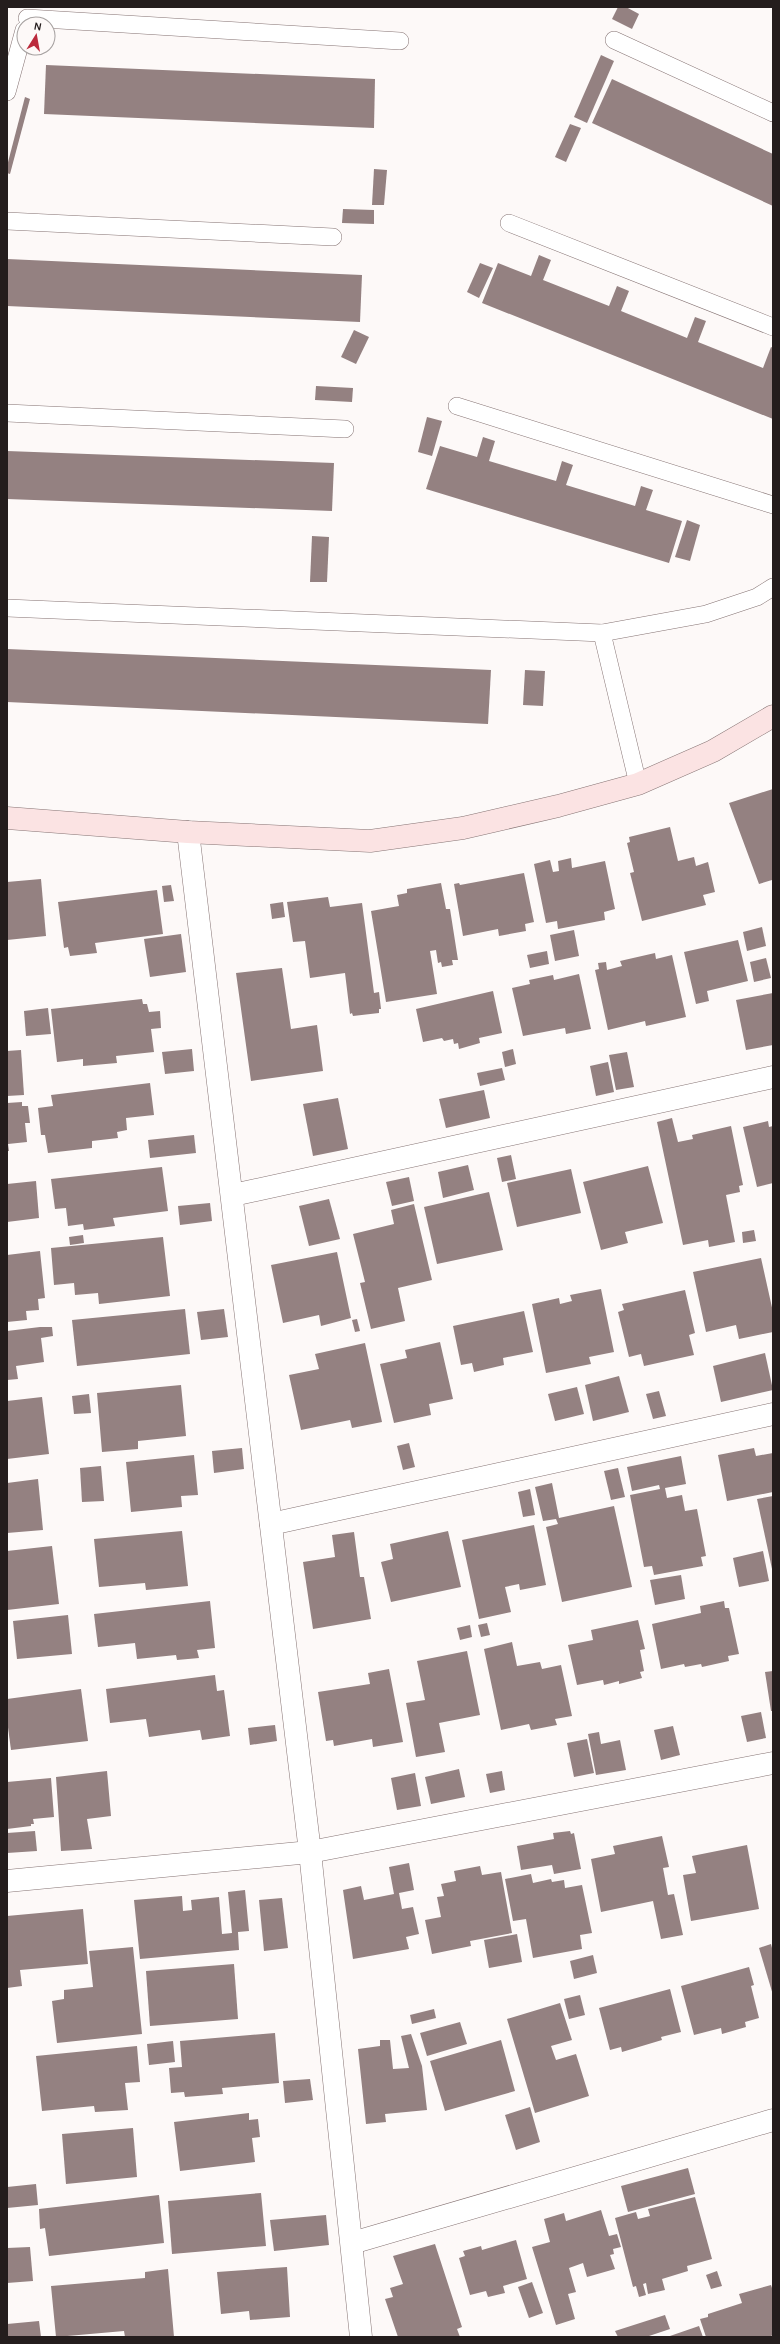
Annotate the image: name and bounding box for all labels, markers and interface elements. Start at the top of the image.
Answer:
north arrow [16,16,56,56]
text: N [33,20,43,34]

